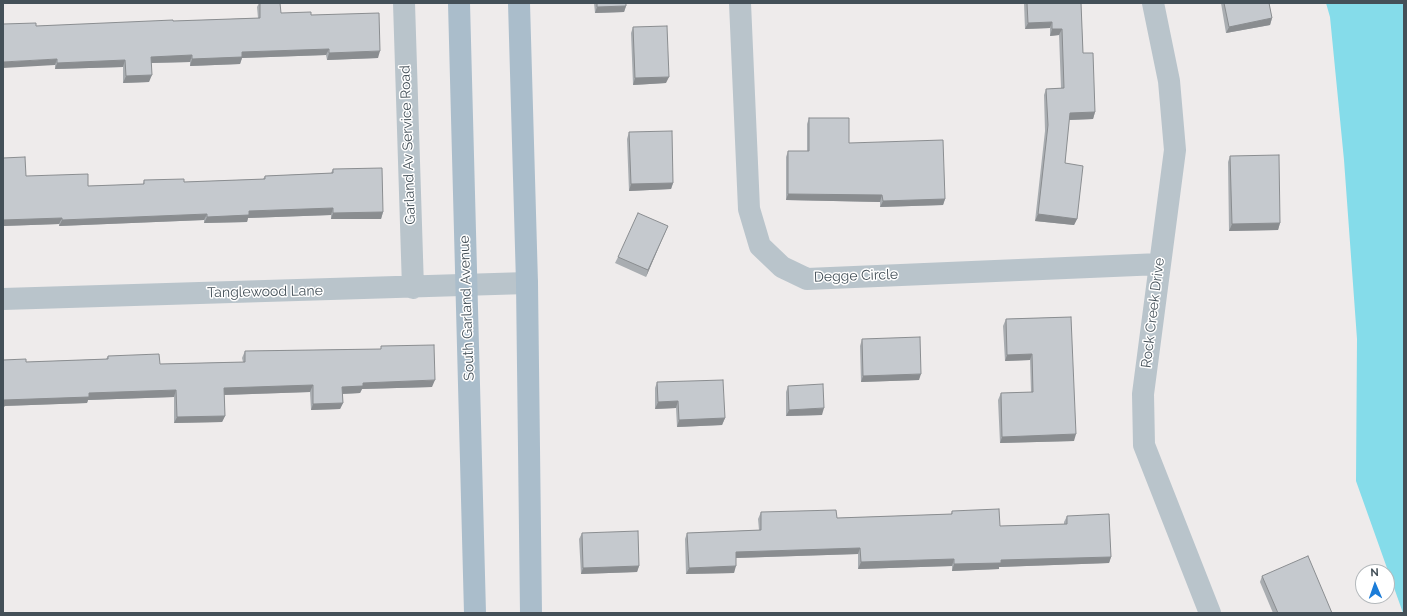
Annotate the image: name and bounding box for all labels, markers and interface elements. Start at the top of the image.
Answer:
street label: Garland Av Service Road [397,65,419,225]
street label: South Garland Avenue [456,235,478,381]
street label: Rock Creek Drive [1138,257,1168,369]
street label: Degge Circle [814,266,898,286]
street label: Tanglewood Lane [207,283,323,301]
north arrow [1355,564,1395,604]
text: N [1370,566,1379,579]

